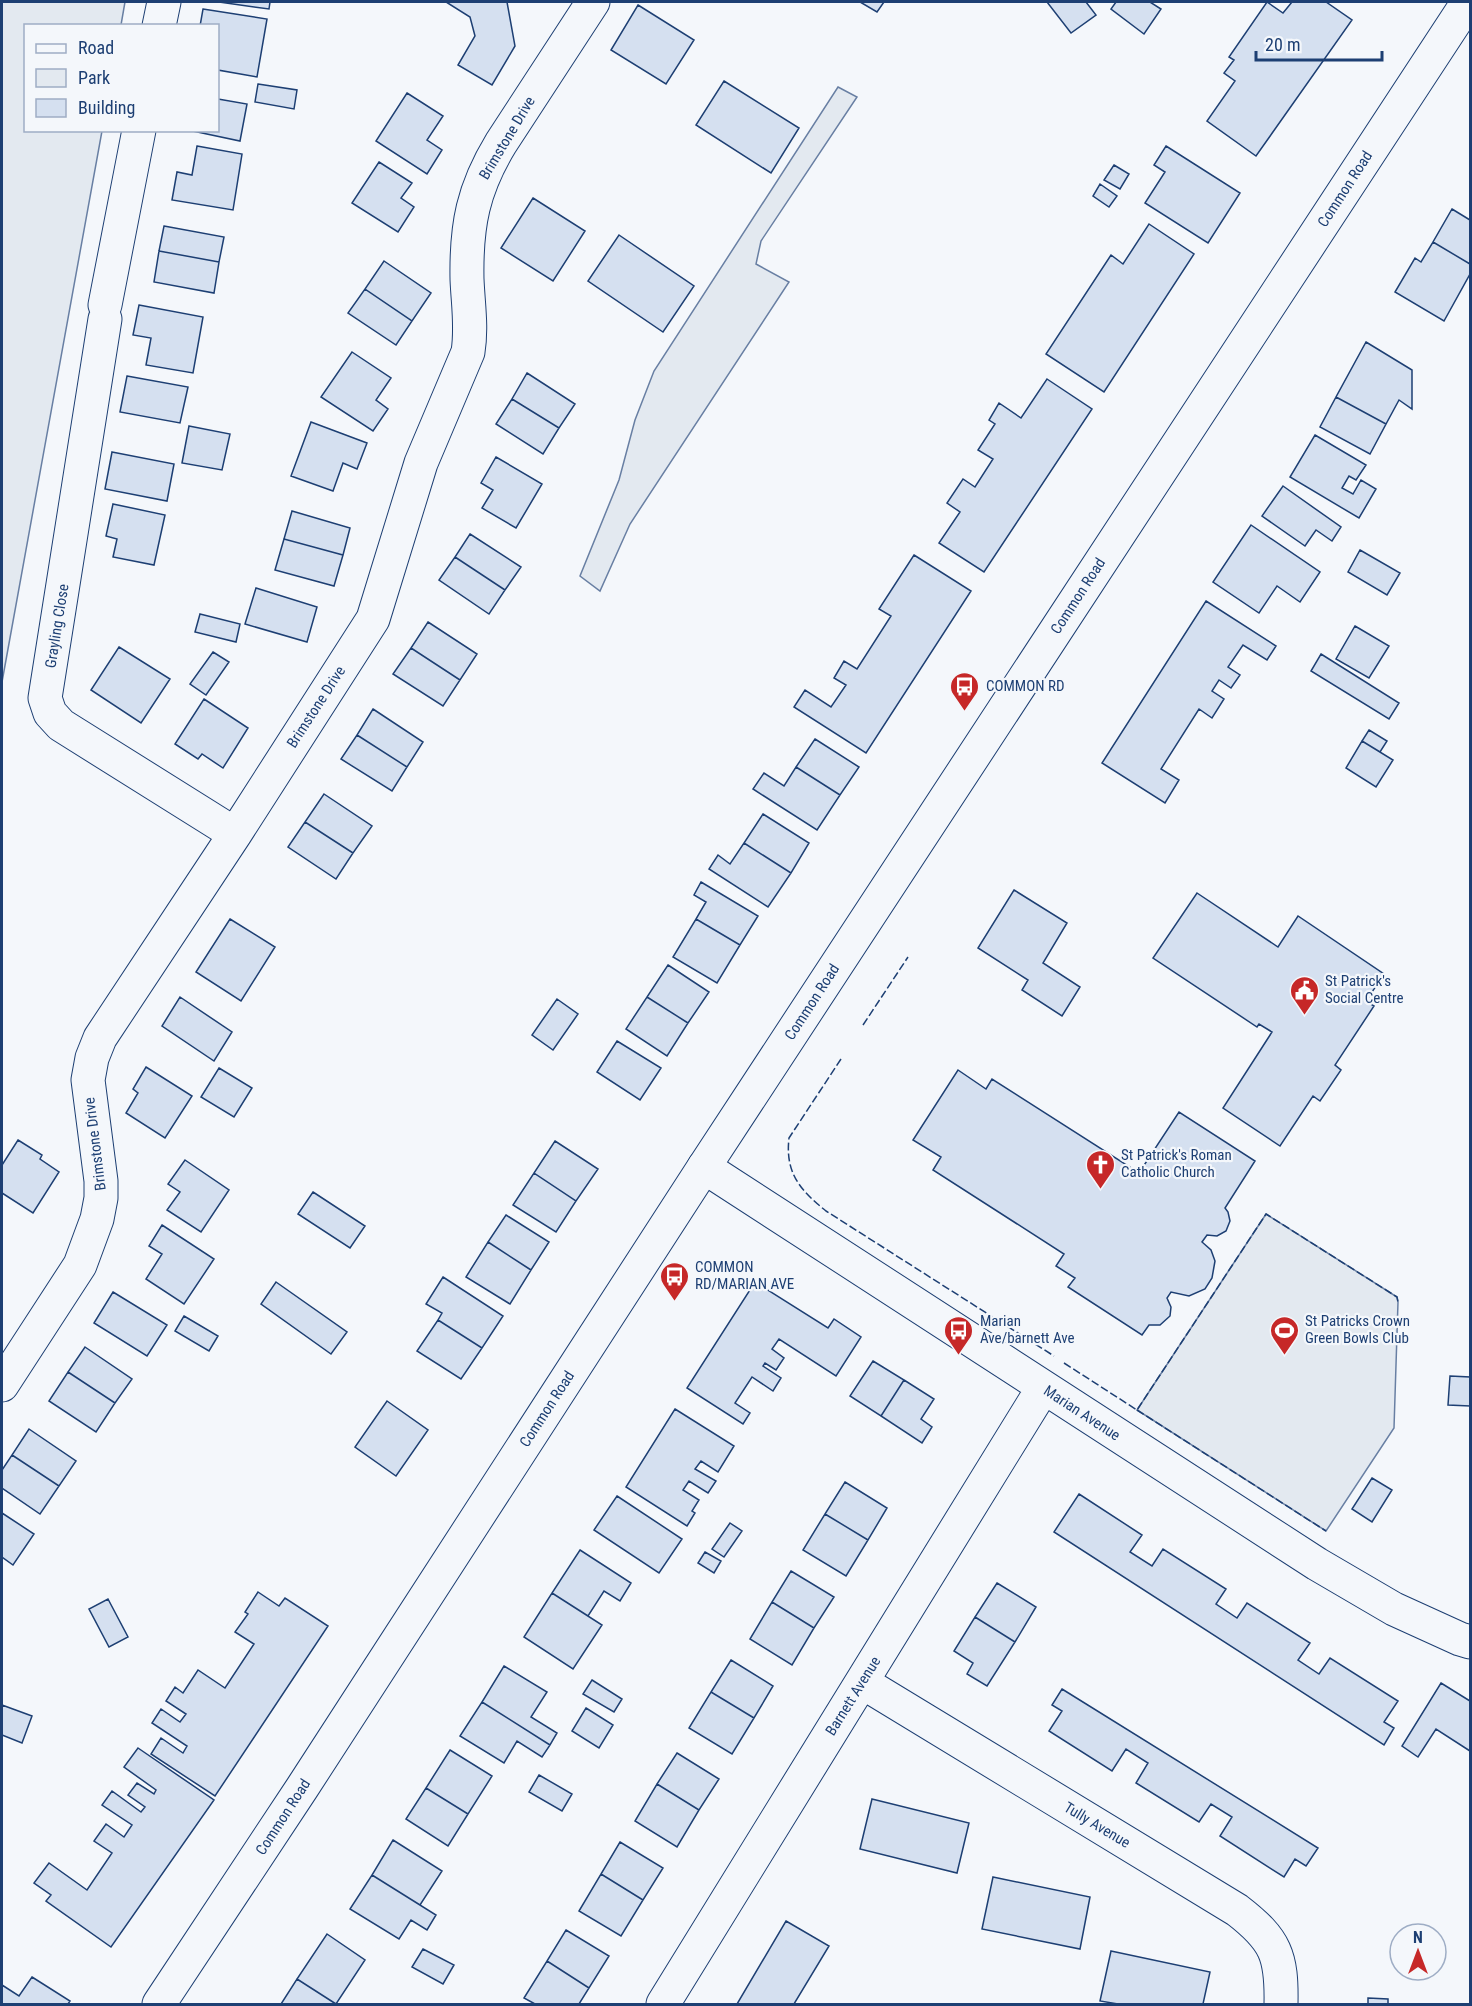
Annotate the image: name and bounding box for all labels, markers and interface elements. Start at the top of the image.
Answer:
legend [24,24,219,132]
scale bar [1256,24,1382,62]
text: 20 m [1265,34,1300,55]
text: Road [78,37,114,58]
text: Park [78,67,110,88]
street label: Brimstone Drive [475,93,539,183]
text: Building [78,97,135,118]
street label: Common Road [1314,148,1376,230]
street label: Common Road [1047,555,1109,637]
street label: Grayling Close [41,583,73,669]
street label: Brimstone Drive [283,663,349,751]
bus stop icon: COMMON RD [949,670,981,712]
place label: COMMON RD [986,677,1064,695]
street label: Common Road [781,961,843,1043]
place label: St Patrick's Social Centre [1325,972,1403,1007]
public building icon: St Patrick's Social Centre [1288,974,1320,1016]
street label: Brimstone Drive [80,1096,110,1192]
place label: St Patrick's Roman Catholic Church [1121,1146,1232,1181]
church icon: St Patrick's Roman Catholic Church [1084,1148,1116,1190]
place label: COMMON RD/MARIAN AVE [695,1258,794,1293]
bus stop icon: COMMON RD/MARIAN AVE [658,1260,690,1302]
place label: Marian Ave/barnett Ave [980,1312,1075,1347]
place label: St Patricks Crown Green Bowls Club [1305,1312,1410,1347]
bus stop icon: Marian Ave/barnett Ave [943,1314,975,1356]
sports icon: St Patricks Crown Green Bowls Club [1268,1314,1300,1356]
street label: Common Road [516,1368,578,1450]
street label: Marian Avenue [1040,1382,1124,1444]
street label: Barnett Avenue [822,1653,884,1739]
street label: Common Road [252,1776,314,1858]
street label: Tully Avenue [1061,1798,1133,1852]
north arrow [1388,1922,1448,1982]
text: N [1413,1928,1423,1947]

